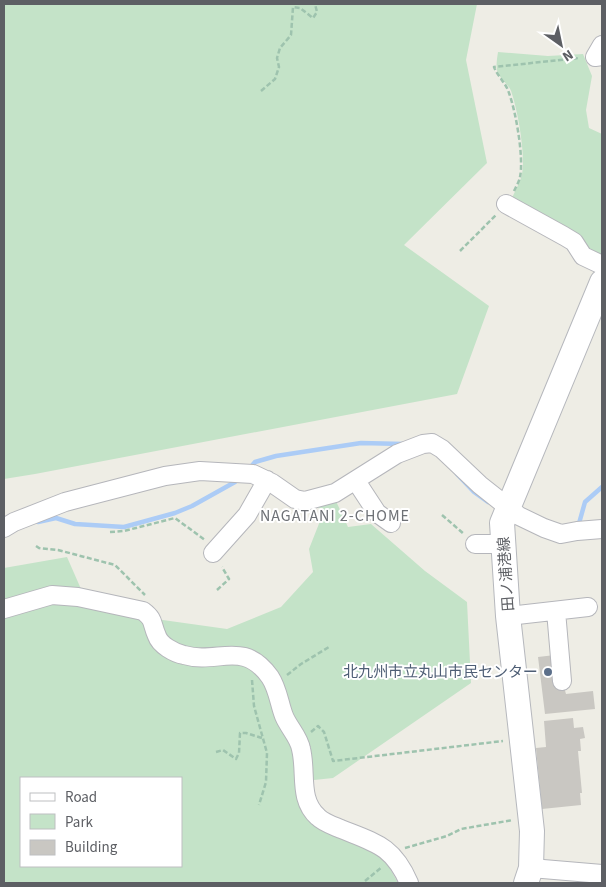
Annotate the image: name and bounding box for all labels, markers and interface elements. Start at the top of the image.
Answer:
north arrow [536,20,586,70]
text: N [558,44,577,66]
district label: NAGATANI 2-CHOME [260,505,410,527]
street label: 田ノ浦港線 [493,536,520,612]
place label: 北九州市立丸山市民センター [343,662,538,683]
marker: 北九州市立丸山市民センター [542,666,554,678]
legend [20,777,182,867]
text: Road [65,787,97,808]
text: Park [65,812,94,833]
text: Building [65,837,118,858]

